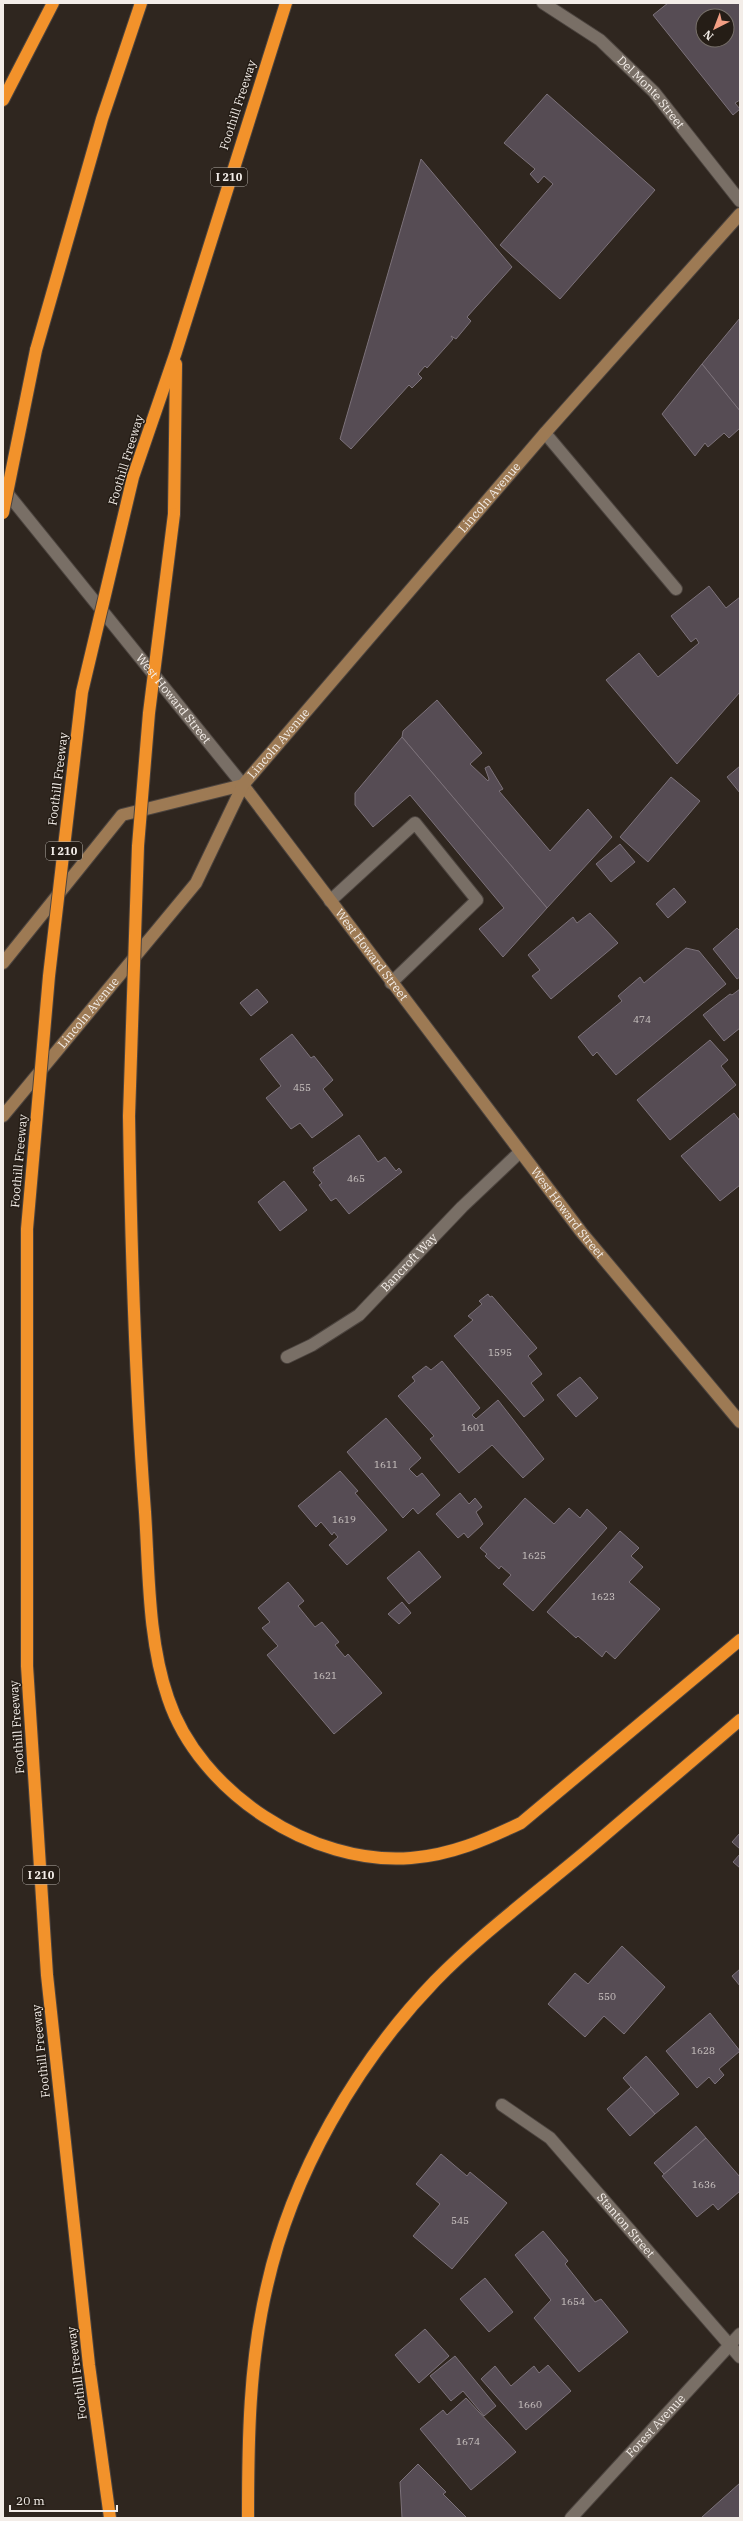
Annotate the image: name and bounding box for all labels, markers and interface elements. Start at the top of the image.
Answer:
north arrow [695,8,735,48]
text: N [700,27,716,44]
street label: Del Monte Street [614,52,688,132]
street label: Foothill Freeway [216,57,259,152]
road number: I 210 [211,168,247,186]
street label: Foothill Freeway [105,412,147,507]
street label: Lincoln Avenue [455,459,524,535]
street label: West Howard Street [133,650,215,747]
street label: Lincoln Avenue [244,705,313,781]
street label: Foothill Freeway [44,731,71,826]
road number: I 210 [46,842,82,860]
street label: West Howard Street [332,906,412,1004]
street label: Lincoln Avenue [54,974,122,1051]
house number: 474 [633,1013,651,1026]
house number: 455 [293,1081,311,1094]
street label: Foothill Freeway [7,1113,30,1208]
street label: West Howard Street [528,1164,608,1261]
house number: 465 [347,1172,365,1185]
street label: Bancroft Way [377,1229,441,1295]
house number: 1595 [488,1346,512,1359]
house number: 1601 [461,1421,485,1434]
house number: 1611 [374,1458,398,1471]
house number: 1619 [332,1513,356,1526]
house number: 1625 [522,1549,546,1562]
house number: 1623 [591,1590,615,1603]
house number: 1621 [313,1669,337,1682]
street label: Foothill Freeway [6,1679,27,1774]
road number: I 210 [23,1866,59,1884]
house number: 550 [598,1990,616,2003]
street label: Foothill Freeway [28,2003,53,2098]
house number: 1628 [691,2044,715,2057]
house number: 1636 [692,2178,716,2191]
street label: Stanton Street [594,2190,658,2261]
house number: 545 [451,2214,469,2227]
house number: 1654 [561,2295,585,2308]
street label: Foothill Freeway [63,2325,90,2420]
street label: Forest Avenue [622,2391,688,2460]
house number: 1660 [518,2398,542,2411]
house number: 1674 [456,2435,480,2448]
scale bar [10,2487,117,2513]
text: 20 m [16,2493,45,2508]

